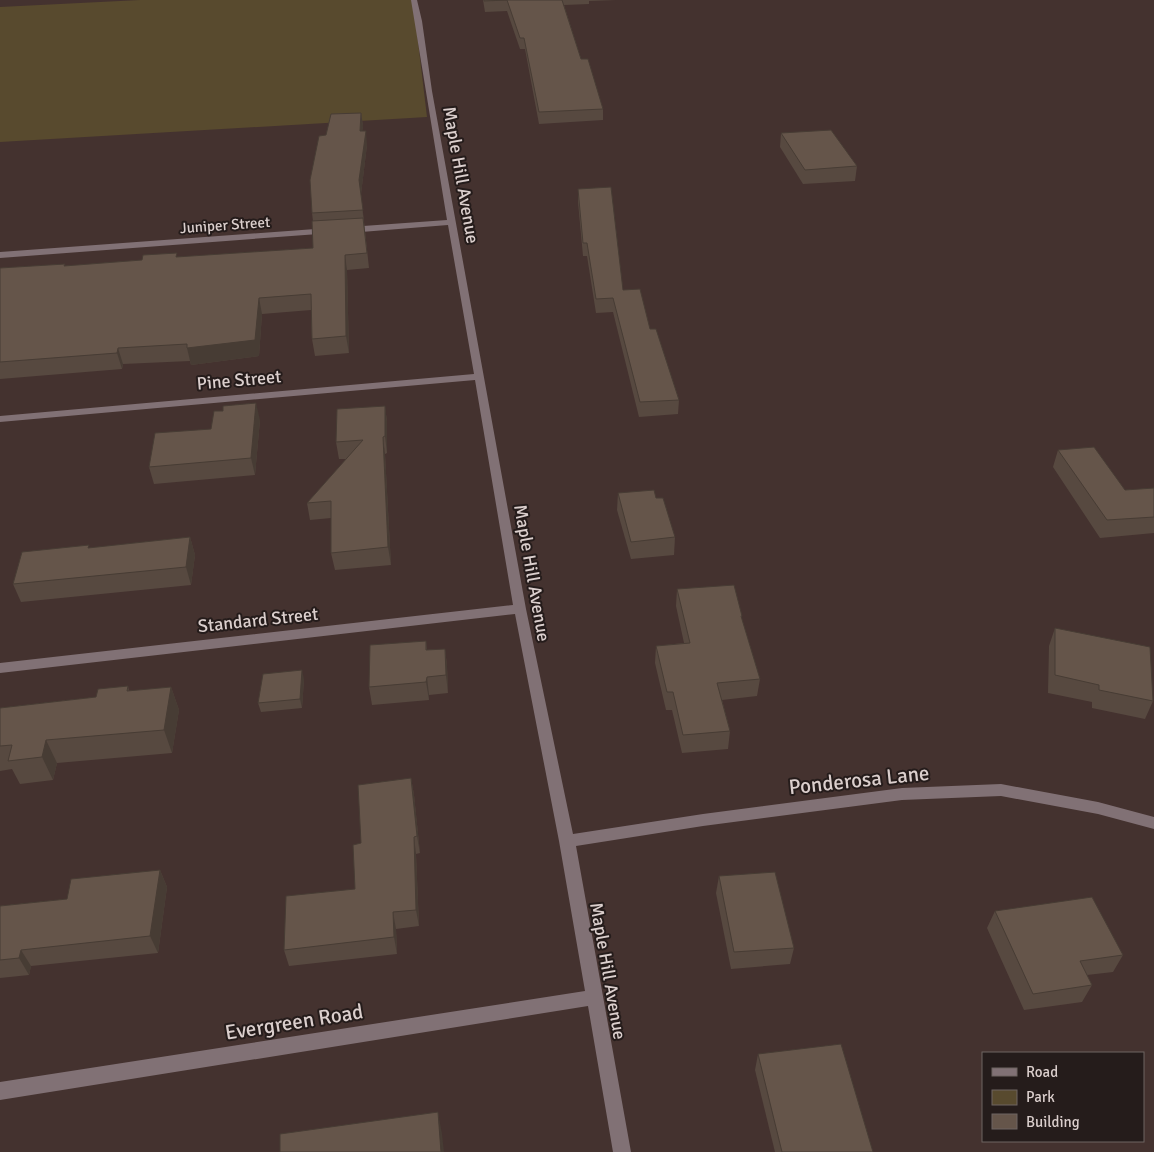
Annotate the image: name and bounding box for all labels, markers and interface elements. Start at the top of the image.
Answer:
street label: Maple Hill Avenue [438,105,484,245]
street label: Juniper Street [179,213,271,237]
street label: Pine Street [196,365,282,395]
street label: Maple Hill Avenue [509,503,555,643]
street label: Standard Street [197,603,319,637]
street label: Ponderosa Lane [787,760,931,800]
street label: Maple Hill Avenue [585,901,631,1041]
street label: Evergreen Road [223,998,365,1046]
legend [982,1052,1144,1142]
text: Road [1026,1063,1058,1081]
text: Park [1026,1088,1055,1106]
text: Building [1026,1113,1080,1131]

